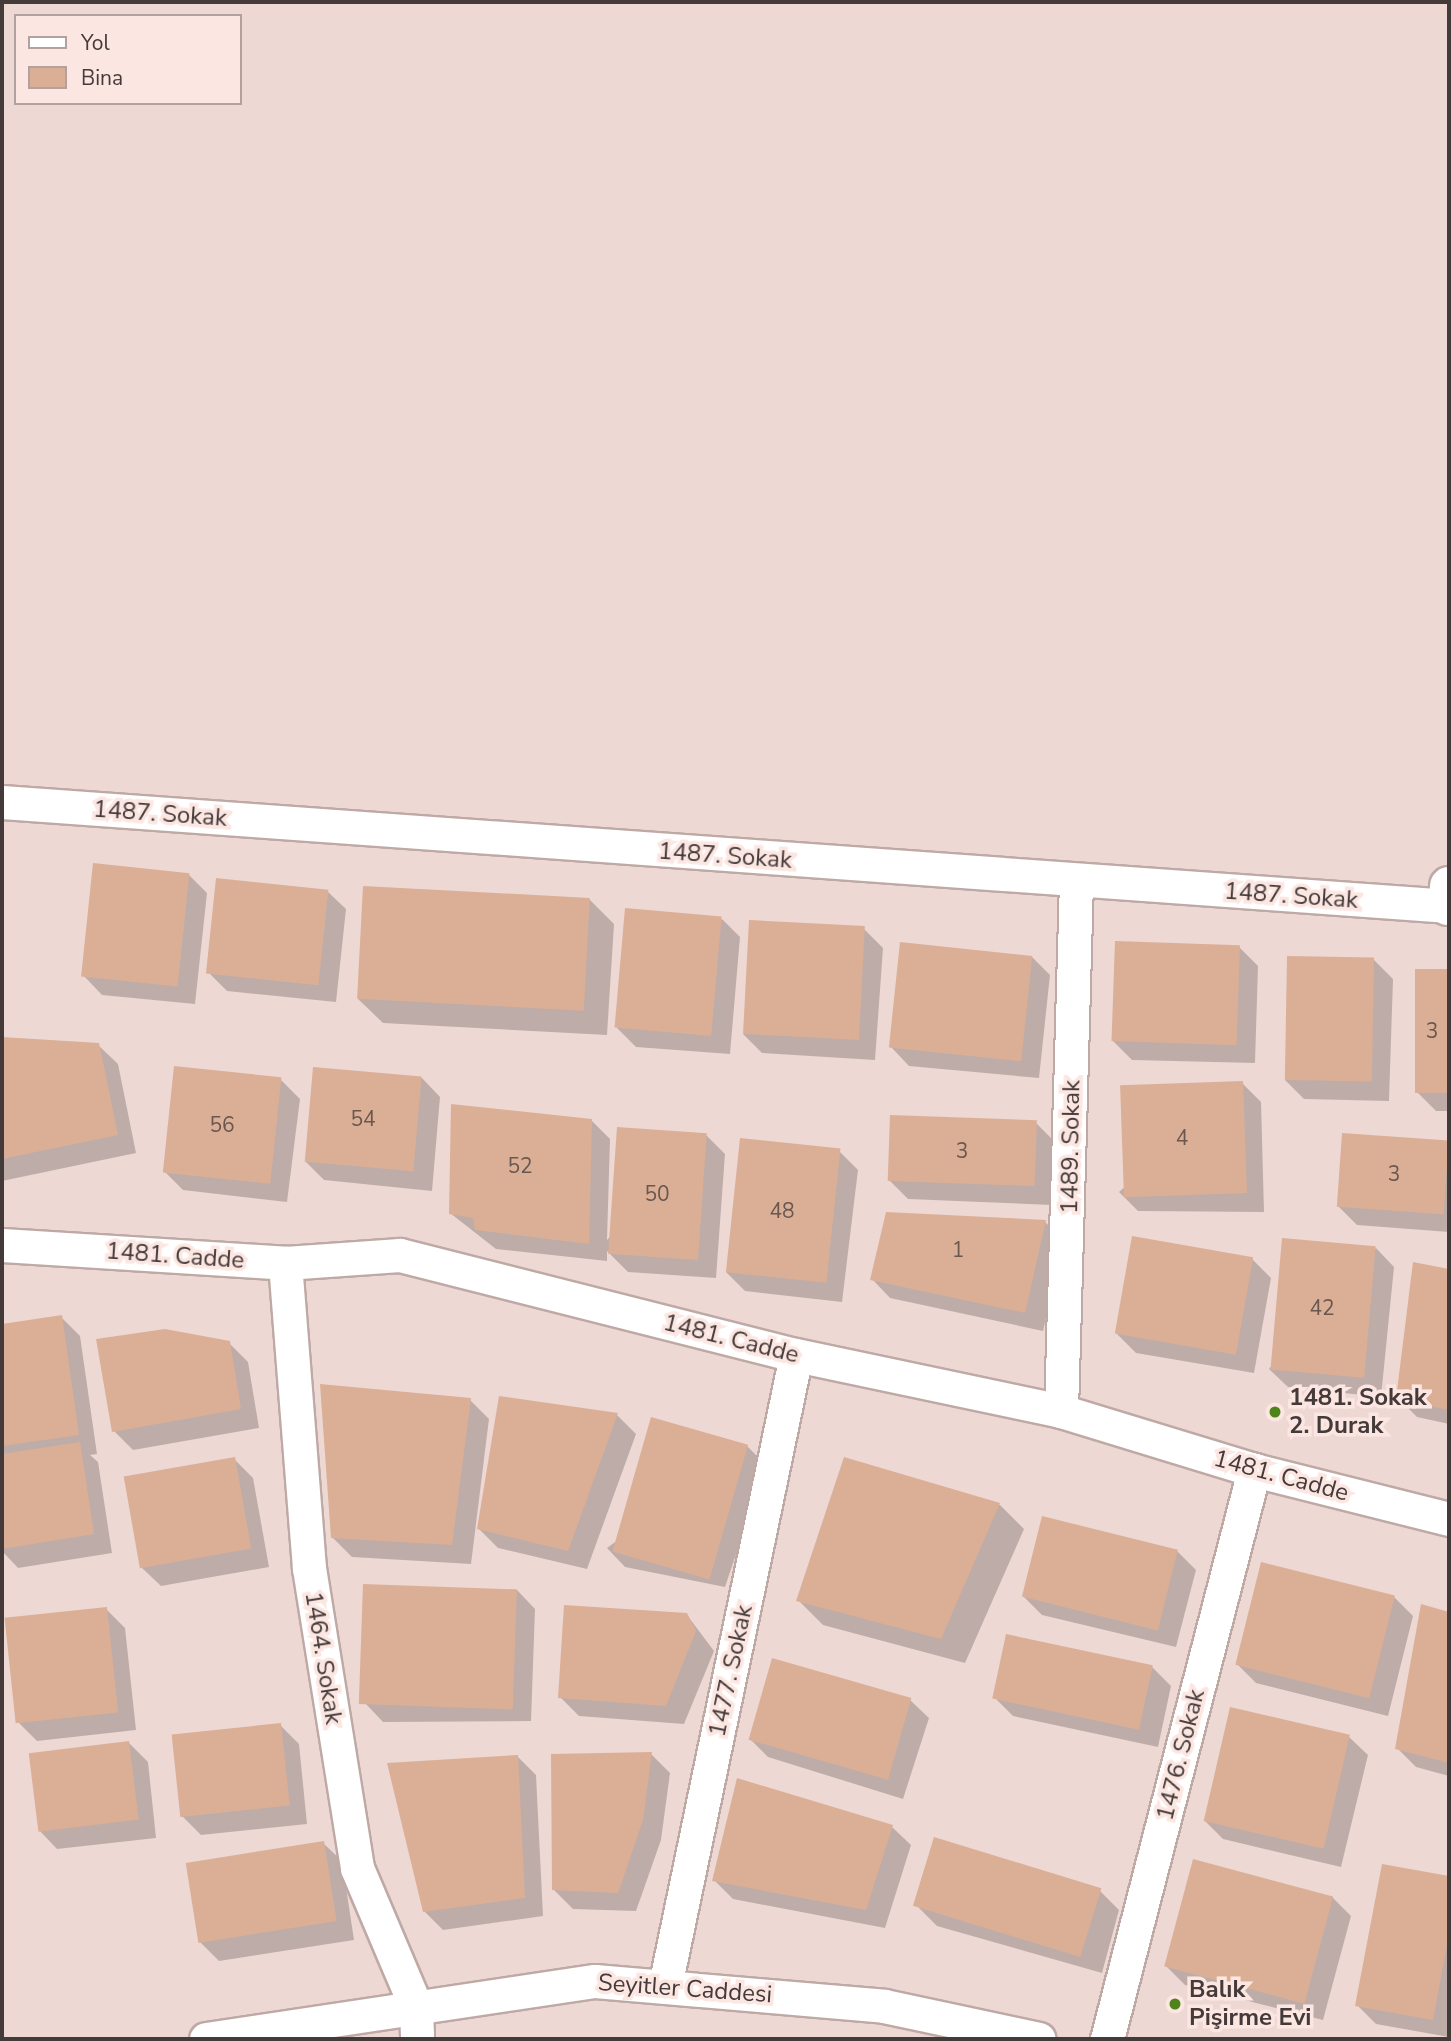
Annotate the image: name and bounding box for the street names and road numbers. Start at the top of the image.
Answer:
street label: 1487. Sokak [92,795,228,833]
street label: 1487. Sokak [657,837,793,875]
street label: 1487. Sokak [1223,877,1359,915]
street label: 1489. Sokak [1055,1080,1087,1214]
street label: 1481. Cadde [105,1237,245,1275]
street label: 1481. Cadde [660,1308,802,1370]
street label: 1481. Cadde [1210,1444,1352,1508]
street label: 1464. Sokak [298,1590,348,1726]
street label: 1477. Sokak [703,1602,759,1740]
street label: 1476. Sokak [1151,1687,1211,1823]
street label: Seyitler Caddesi [597,1969,773,2009]

